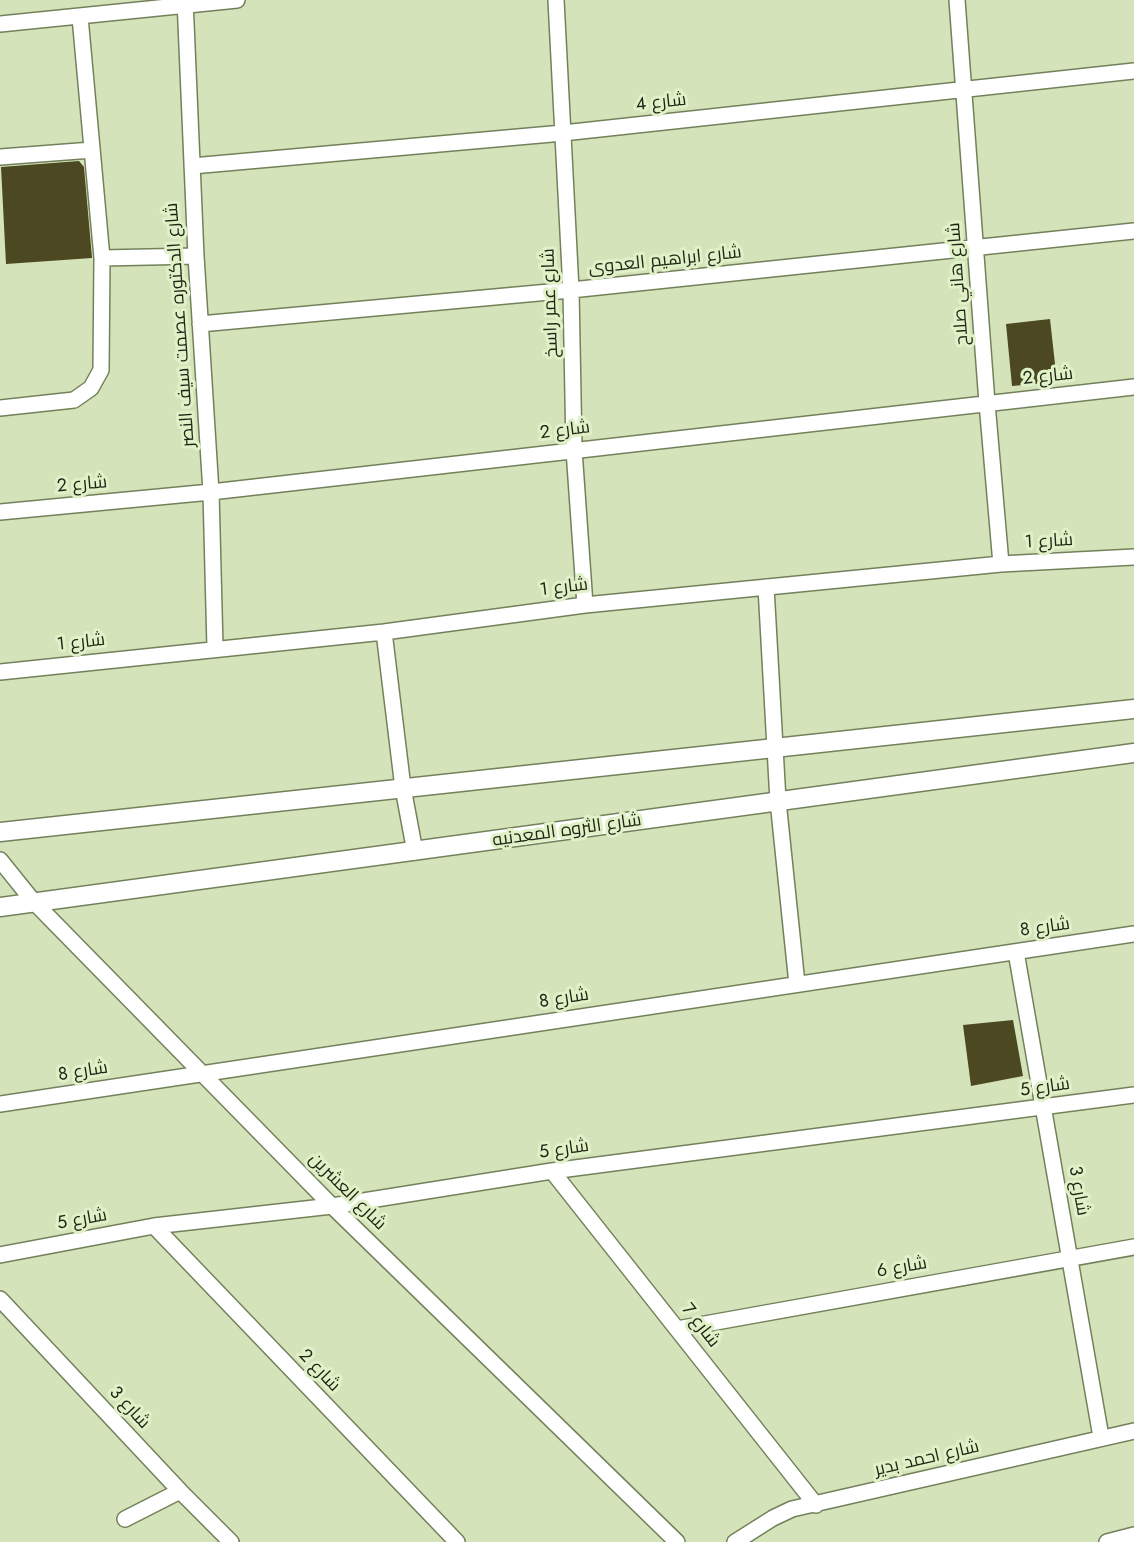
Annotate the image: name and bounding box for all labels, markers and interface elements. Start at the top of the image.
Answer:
street label: شارع 4 [635,90,687,116]
street label: شارع الدكتوره عصمت سيف النصر [162,202,200,448]
street label: شارع هاني صلاح [944,222,974,346]
street label: شارع ابراهيم العدوى [587,242,743,280]
street label: شارع عمر راسخ [538,248,564,358]
street label: شارع 2 [1022,364,1074,390]
street label: شارع 2 [539,417,591,445]
street label: شارع 2 [56,472,108,498]
street label: شارع 1 [1024,530,1074,554]
street label: شارع 1 [539,574,589,602]
street label: شارع 1 [56,630,106,656]
street label: شارع الثروه المعدنيه [491,810,643,852]
street label: شارع 8 [1019,914,1071,942]
street label: شارع 8 [538,984,590,1014]
street label: شارع 8 [57,1057,109,1087]
street label: شارع 5 [1019,1074,1071,1102]
street label: شارع 5 [538,1136,590,1164]
street label: شارع العشرين [304,1149,390,1235]
street label: شارع 3 [1063,1164,1093,1218]
street label: شارع 5 [55,1205,109,1235]
street label: شارع 6 [875,1253,929,1283]
street label: شارع 7 [676,1300,724,1352]
street label: شارع 2 [294,1345,344,1397]
street label: شارع 3 [104,1382,154,1434]
street label: شارع احمد بدير [872,1436,982,1482]

